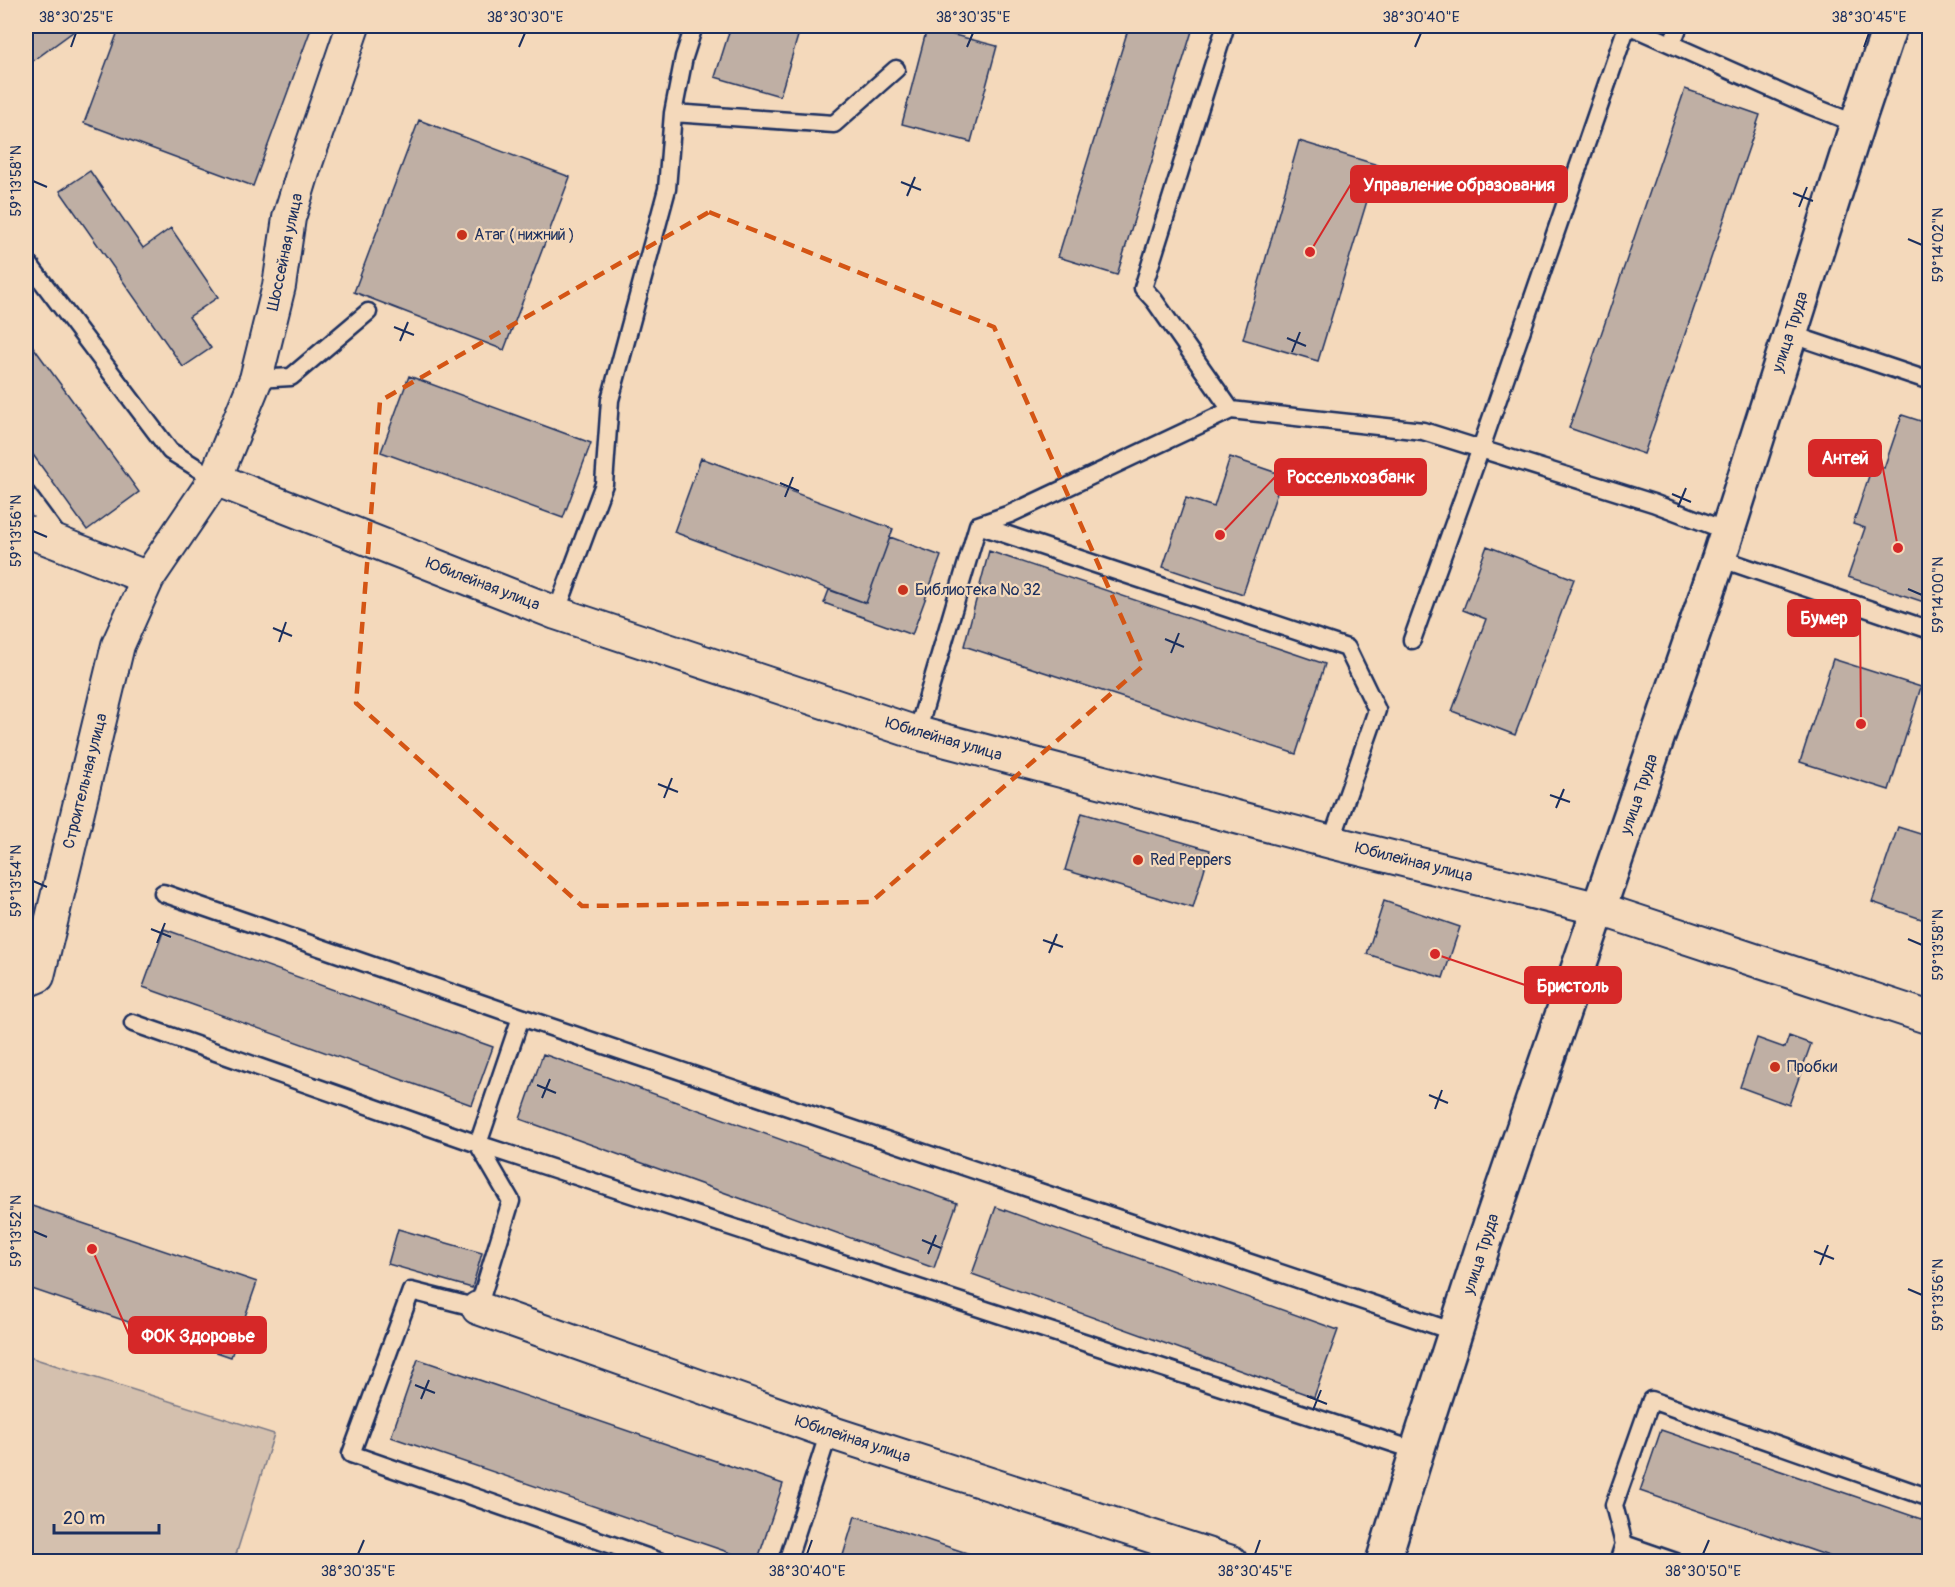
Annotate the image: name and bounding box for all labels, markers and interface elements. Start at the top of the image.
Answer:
text: 38°30'25"E [39,8,113,27]
text: 38°30'30"E [487,8,563,27]
text: 38°30'35"E [936,8,1010,27]
text: 38°30'40"E [1383,8,1460,27]
text: 38°30'45"E [1832,8,1907,27]
text: 59°13'58"N [7,145,26,217]
callout: Управление образования [1351,166,1567,202]
text: Управление образования [1363,174,1555,197]
street label: Шоссейная улица [263,191,307,313]
text: 59°14'02"N [1929,208,1948,282]
place label: Атаг ( нижний ) [474,225,575,245]
marker: Атаг ( нижний ) [455,228,469,242]
street label: улица Труда [1767,289,1812,376]
callout: Антей [1809,440,1881,476]
text: Антей [1821,447,1869,470]
callout: Россельхозбанк [1275,459,1426,495]
text: Россельхозбанк [1287,466,1415,489]
text: 59°13'56"N [7,495,26,567]
street label: Юбилейная улица [423,553,543,615]
text: 59°14'00"N [1929,557,1948,633]
place label: Библиотека № 32 [915,580,1041,600]
marker: Библиотека № 32 [896,583,910,597]
callout: Бумер [1788,600,1860,636]
text: Бумер [1800,607,1848,630]
street label: Строительная улица [58,711,112,851]
street label: Юбилейная улица [883,713,1005,765]
street label: улица Труда [1616,751,1662,838]
street label: Юбилейная улица [1353,838,1475,886]
text: 59°13'54"N [7,845,26,917]
place label: Red Peppers [1150,850,1231,870]
marker: Red Peppers [1131,853,1145,867]
text: 59°13'58"N [1929,909,1948,981]
callout: Бристоль [1525,967,1621,1003]
text: Бристоль [1537,975,1609,998]
place label: Пробки [1787,1057,1837,1077]
marker: Пробки [1768,1060,1782,1074]
text: 59°13'52"N [7,1195,26,1267]
street label: улица Труда [1458,1211,1503,1298]
text: 59°13'56"N [1929,1259,1948,1331]
callout: ФОК Здоровье [129,1317,266,1353]
text: ФОК Здоровье [140,1325,256,1348]
street label: Юбилейная улица [793,1411,913,1467]
scale bar [54,1497,159,1535]
text: 20 m [63,1507,105,1530]
text: 38°30'35"E [321,1562,395,1581]
text: 38°30'40"E [769,1562,846,1581]
text: 38°30'45"E [1218,1562,1293,1581]
text: 38°30'50"E [1665,1562,1741,1581]

